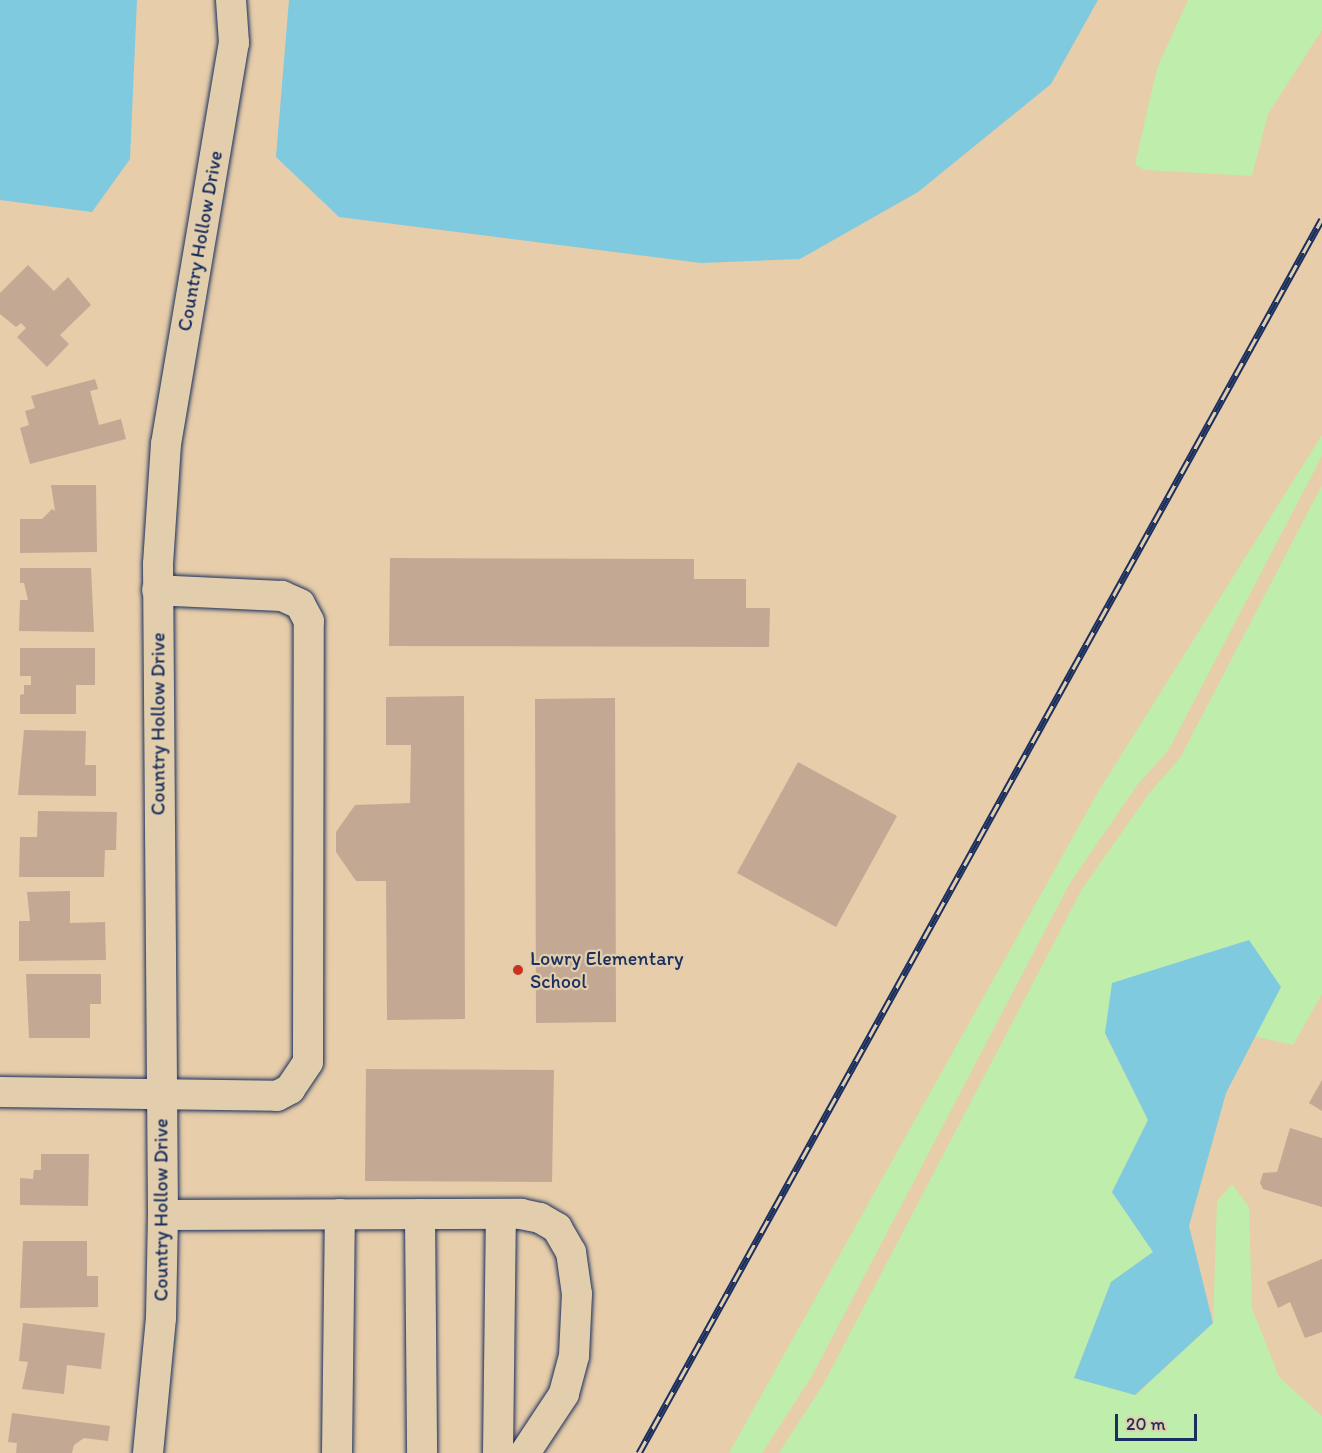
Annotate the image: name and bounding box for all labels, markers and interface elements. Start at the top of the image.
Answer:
street label: Country Hollow Drive [172,149,228,333]
street label: Country Hollow Drive [146,632,170,816]
place label: Lowry Elementary School [530,946,684,993]
marker: Lowry Elementary School [511,963,525,977]
street label: Country Hollow Drive [149,1118,173,1302]
scale bar [1118,1402,1200,1440]
text: 20 m [1126,1413,1166,1435]

